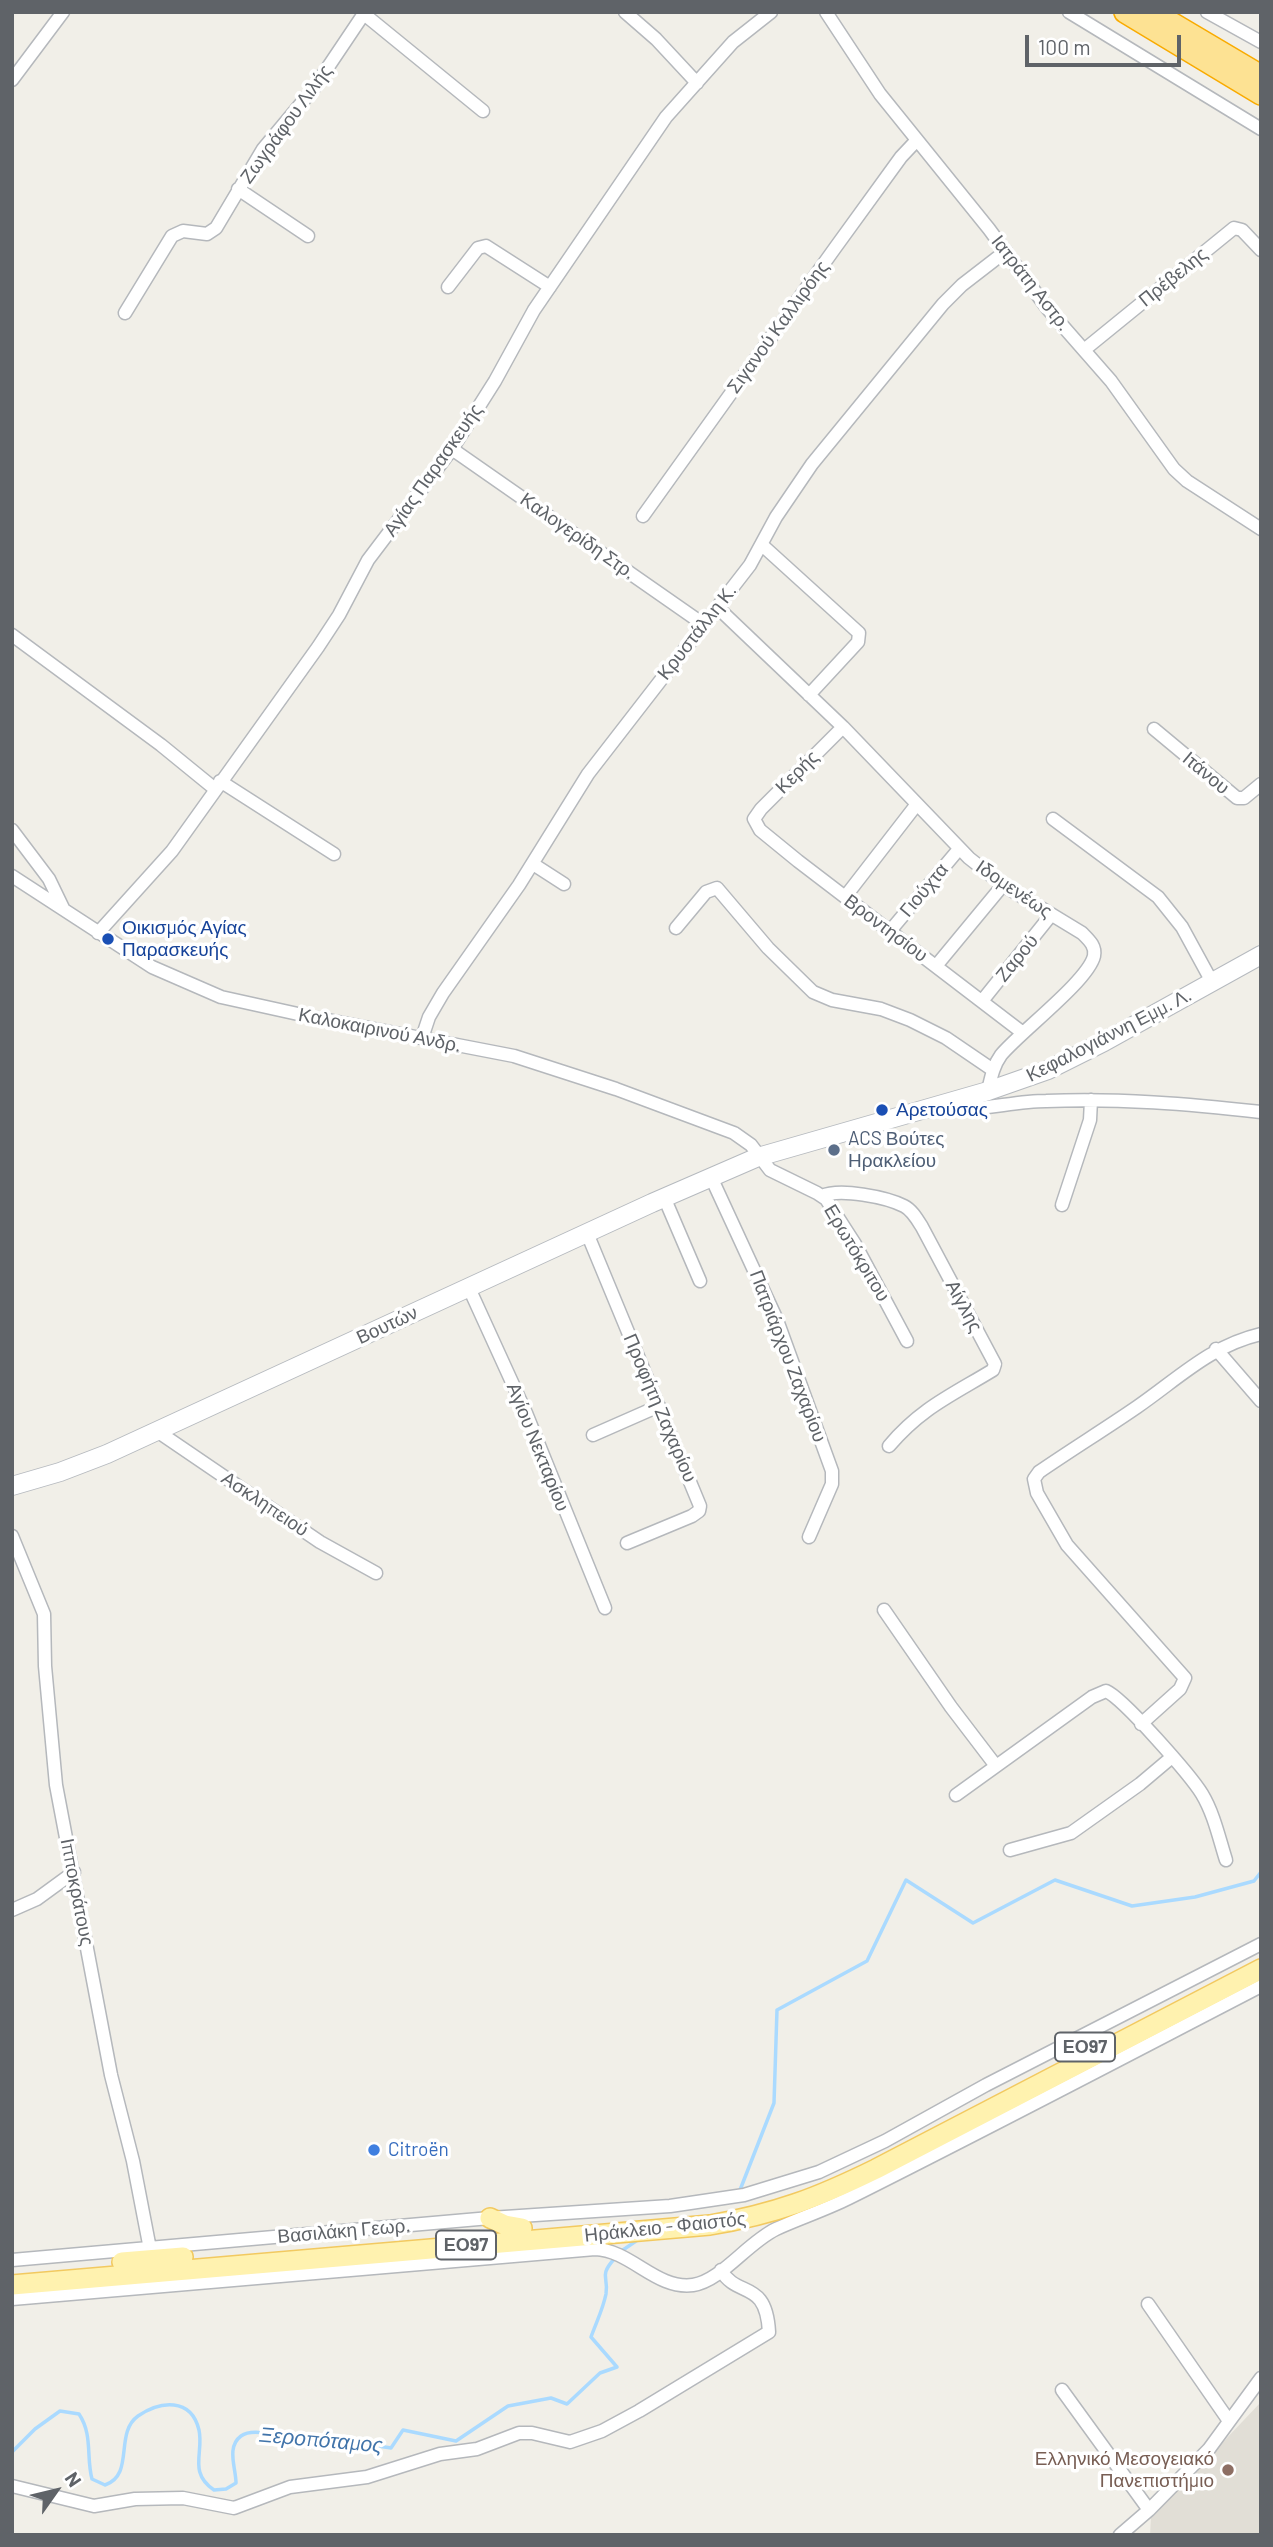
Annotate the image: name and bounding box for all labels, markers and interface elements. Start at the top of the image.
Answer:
scale bar [1028,21,1184,65]
text: 100 m [1038,34,1091,59]
street label: Ζωγράφου Λιλής [235,60,337,188]
street label: Ιατράτη Αστρ. [986,231,1076,335]
street label: Πρέβελης [1134,242,1212,312]
street label: Σιγανού Καλλιρόης [722,256,834,398]
street label: Αγίας Παρασκευής [379,399,487,541]
street label: Καλογερίδη Στρ. [516,488,640,584]
street label: Κρυστάλλη Κ. [653,580,741,684]
street label: Κερής [771,746,823,798]
street label: Ιτάνου [1178,747,1234,799]
street label: Ιδομενέως [971,855,1057,923]
street label: Γιούχτα [895,859,953,921]
street label: Βροντησίου [840,889,932,967]
place label: Οικισμός Αγίας Παρασκευής [122,917,247,961]
street label: Ζαρού [991,930,1043,986]
marker: Οικισμός Αγίας Παρασκευής [100,931,116,947]
street label: Κεφαλογιάννη Εμμ. Λ. [1022,983,1196,1087]
street label: Καλοκαιρινού Ανδρ. [297,1003,463,1057]
place label: Αρετούσας [896,1099,988,1121]
marker: Αρετούσας [874,1102,890,1118]
place label: ACS Βούτες Ηρακλείου [848,1128,944,1172]
marker: ACS Βούτες Ηρακλείου [826,1142,842,1158]
street label: Ερωτόκριτου [819,1200,895,1306]
street label: Πατριάρχου Ζαχαρίου [745,1267,831,1445]
street label: Αίγλης [941,1276,987,1336]
street label: Βουτών [353,1301,421,1349]
street label: Προφήτη Ζαχαρίου [618,1330,702,1486]
street label: Αγίου Νεκταρίου [502,1379,574,1515]
street label: Ασκληπειού [217,1467,313,1541]
street label: Ιπποκράτους [55,1836,99,1948]
road number: ΕΟ97 [1055,2033,1115,2062]
place label: Citroën [388,2139,449,2161]
marker: Citroën [366,2142,382,2158]
street label: Ηράκλειο - Φαιστός [583,2207,747,2247]
street label: Βασιλάκη Γεωρ. [276,2214,412,2248]
road number: ΕΟ97 [436,2230,496,2260]
water label: Ξεροπόταμος [258,2422,384,2458]
place label: Ελληνικό Μεσογειακό Πανεπιστήμιο [1035,2448,1214,2492]
north arrow [21,2456,91,2526]
marker: Ελληνικό Μεσογειακό Πανεπιστήμιο [1220,2462,1236,2478]
text: N [61,2467,87,2491]

